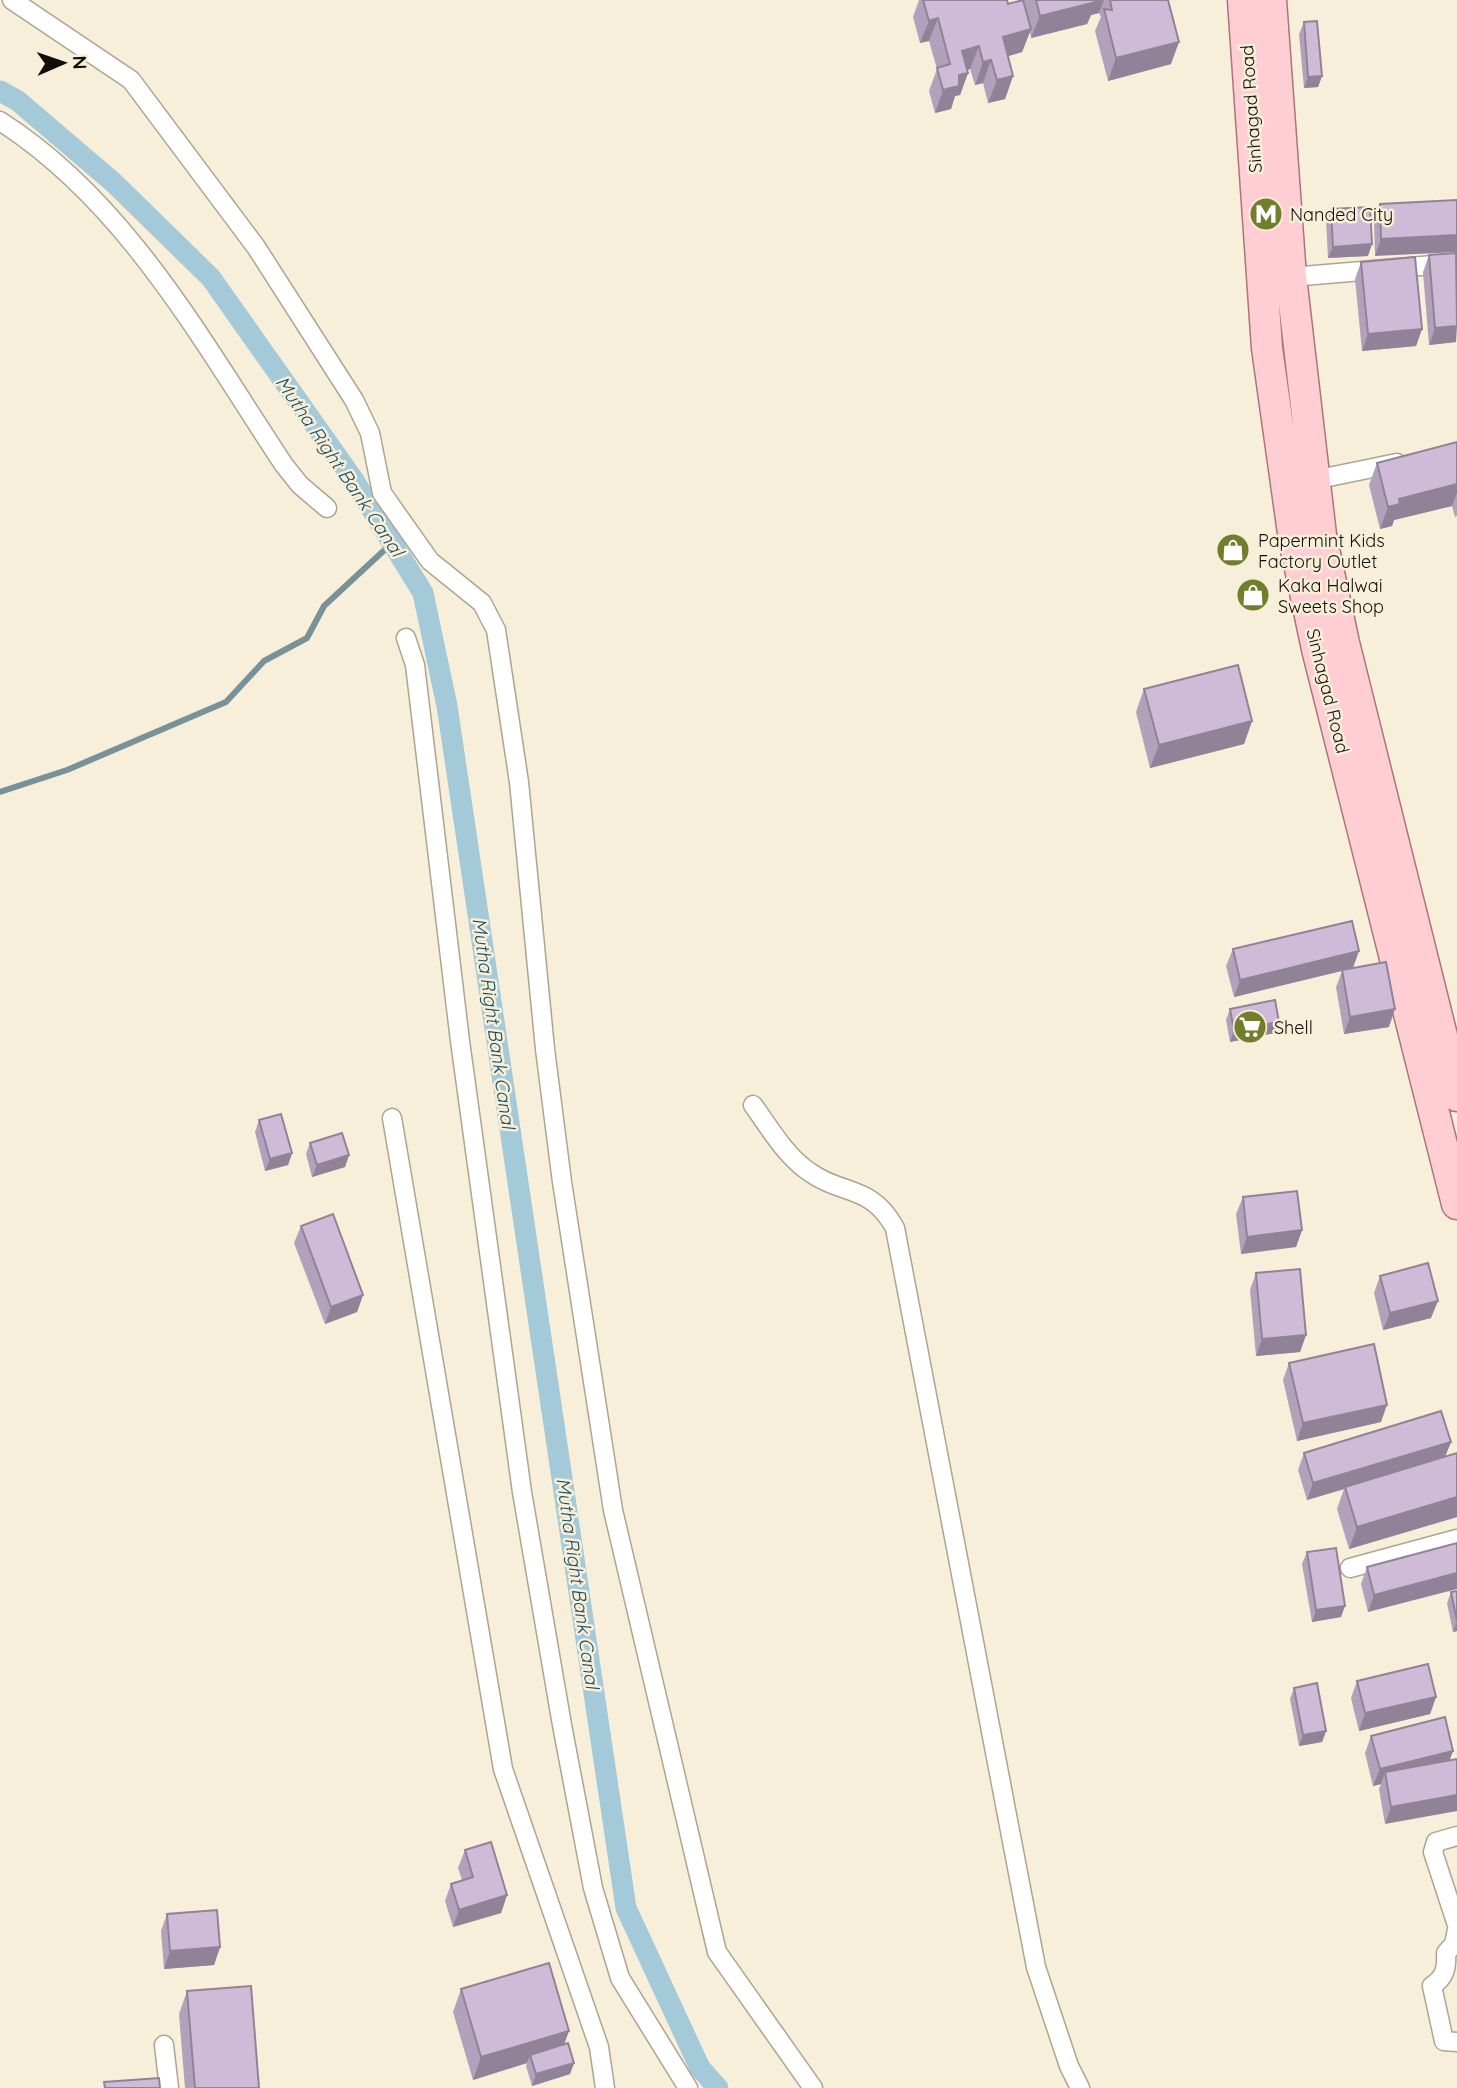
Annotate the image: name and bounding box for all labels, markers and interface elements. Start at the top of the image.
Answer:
north arrow [28,28,98,98]
street label: Sinhagad Road [1235,44,1267,174]
text: N [68,55,92,70]
metro station icon: Nanded City [1247,195,1285,233]
place label: Nanded City [1290,203,1393,226]
water label: Mutha Right Bank Canal [271,371,411,563]
place label: Papermint Kids Factory Outlet [1258,529,1385,573]
shop icon: Papermint Kids Factory Outlet [1214,531,1252,569]
place label: Kaka Halwai Sweets Shop [1278,574,1384,618]
shop icon: Kaka Halwai Sweets Shop [1234,576,1272,614]
street label: Sinhagad Road [1301,626,1355,756]
water label: Mutha Right Bank Canal [467,916,521,1133]
supermarket icon: Shell [1231,1008,1269,1046]
place label: Shell [1274,1016,1313,1039]
water label: Mutha Right Bank Canal [551,1476,605,1693]

